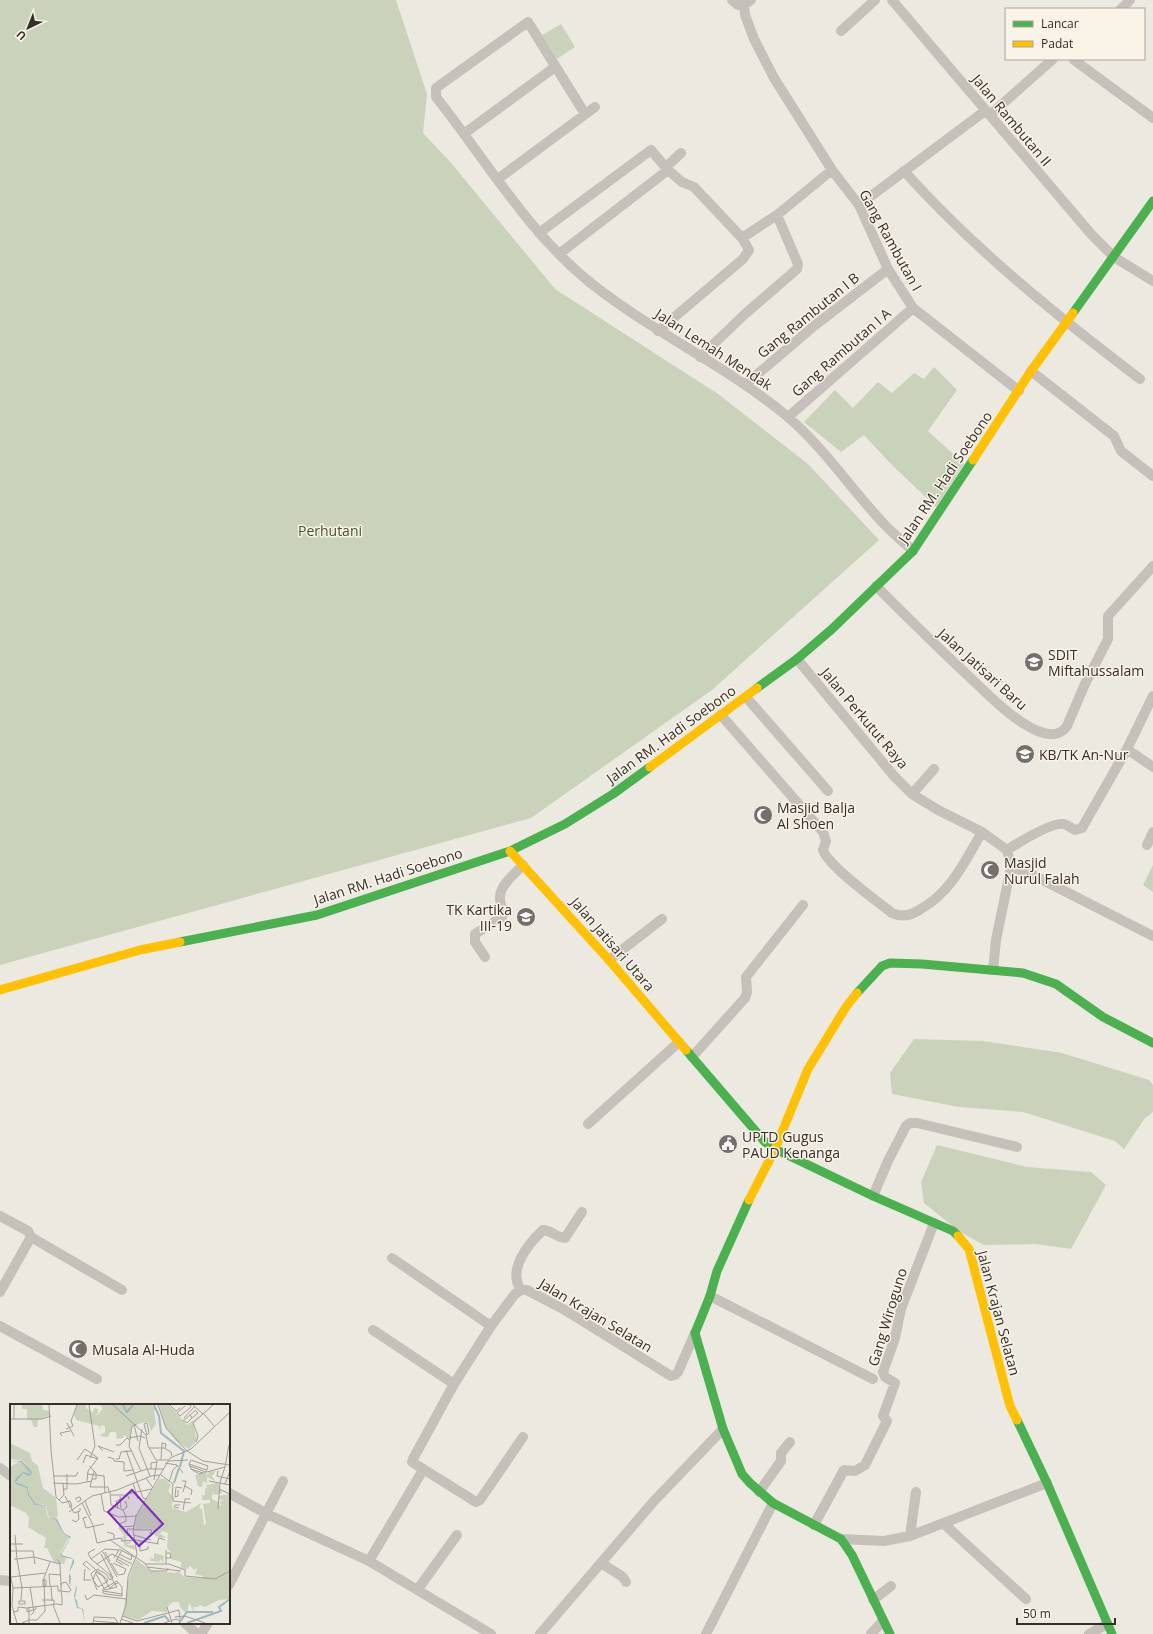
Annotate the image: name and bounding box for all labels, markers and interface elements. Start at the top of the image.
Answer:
north arrow [8,8,48,48]
legend [1005,8,1145,60]
text: Lancar [1041,15,1079,32]
text: U [13,27,29,44]
text: Padat [1041,35,1073,52]
street label: Jalan Rambutan II [967,69,1056,170]
street label: Gang Rambutan I [855,186,927,294]
street label: Gang Rambutan I B [753,268,863,362]
street label: Jalan Lemah Mendak [650,303,777,394]
street label: Gang Rambutan I A [787,304,895,400]
street label: Jalan RM. Hadi Soebono [893,407,996,548]
park label: Perhutani [298,521,362,540]
street label: Jalan Jatisari Baru [933,623,1032,714]
place label: SDIT Miftahussalam [1048,645,1144,680]
school or university icon: SDIT Miftahussalam [1023,651,1045,673]
street label: Jalan Perkutut Raya [816,662,913,773]
street label: Jalan RM. Hadi Soebono [601,681,739,789]
school or university icon: KB/TK An-Nur [1014,743,1036,765]
place label: KB/TK An-Nur [1039,745,1129,764]
place label: Masjid Balja Al Shoen [777,798,855,833]
mosque icon: Masjid Balja Al Shoen [752,804,774,826]
street label: Jalan RM. Hadi Soebono [309,843,465,910]
place label: Masjid Nurul Falah [1004,853,1080,888]
mosque icon: Masjid Nurul Falah [979,859,1001,881]
street label: Jalan Jatisari Utara [565,891,659,995]
place label: TK Kartika III-19 [446,900,512,935]
school or university icon: TK Kartika III-19 [515,906,537,928]
place label: UPTD Gugus PAUD Kenanga [742,1127,840,1162]
public building icon: UPTD Gugus PAUD Kenanga [717,1133,739,1155]
street label: Jalan Krajan Selatan [973,1246,1025,1378]
street label: Gang Wiroguno [863,1266,911,1368]
street label: Jalan Krajan Selatan [534,1273,656,1356]
mosque icon: Musala Al-Huda [67,1338,89,1360]
place label: Musala Al-Huda [92,1340,195,1359]
inset map [10,1404,230,1624]
scale bar [1017,1600,1115,1626]
text: 50 m [1023,1605,1051,1622]

